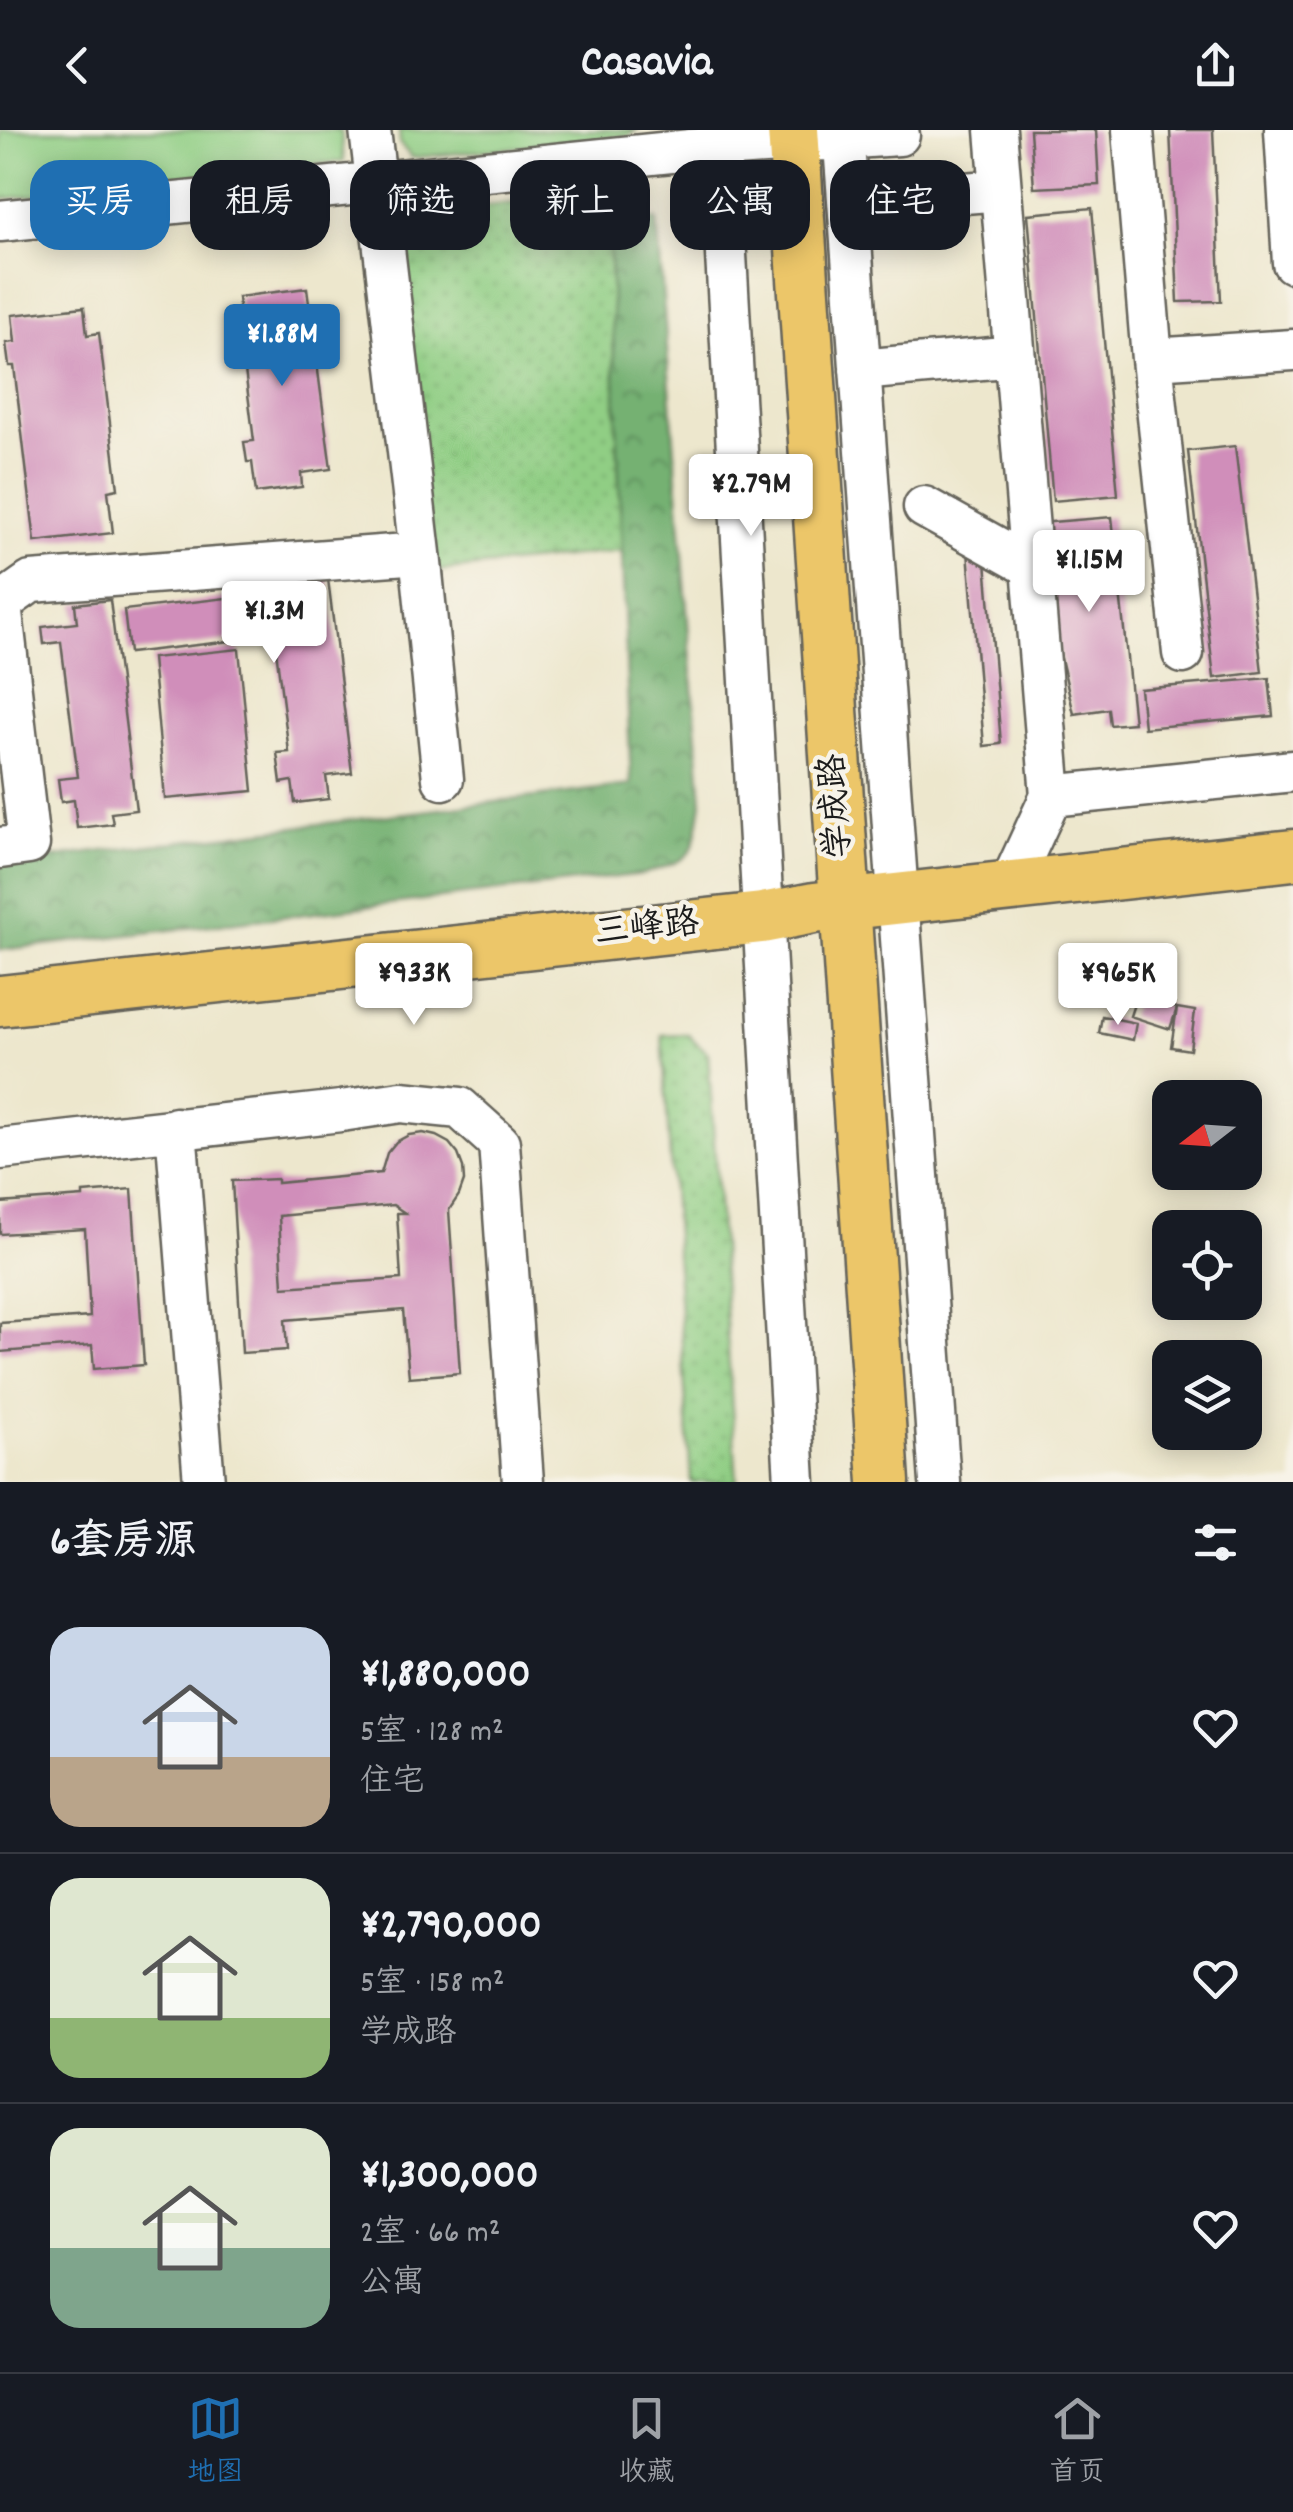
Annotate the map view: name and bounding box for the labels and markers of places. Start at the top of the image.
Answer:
pin: ¥1.88M [201,304,363,389]
pin: ¥2.79M [670,454,832,539]
pin: ¥1.15M [1008,530,1170,615]
pin: ¥1.3M [204,581,344,666]
pin: ¥933K [344,943,484,1028]
pin: ¥965K [1048,943,1188,1028]

